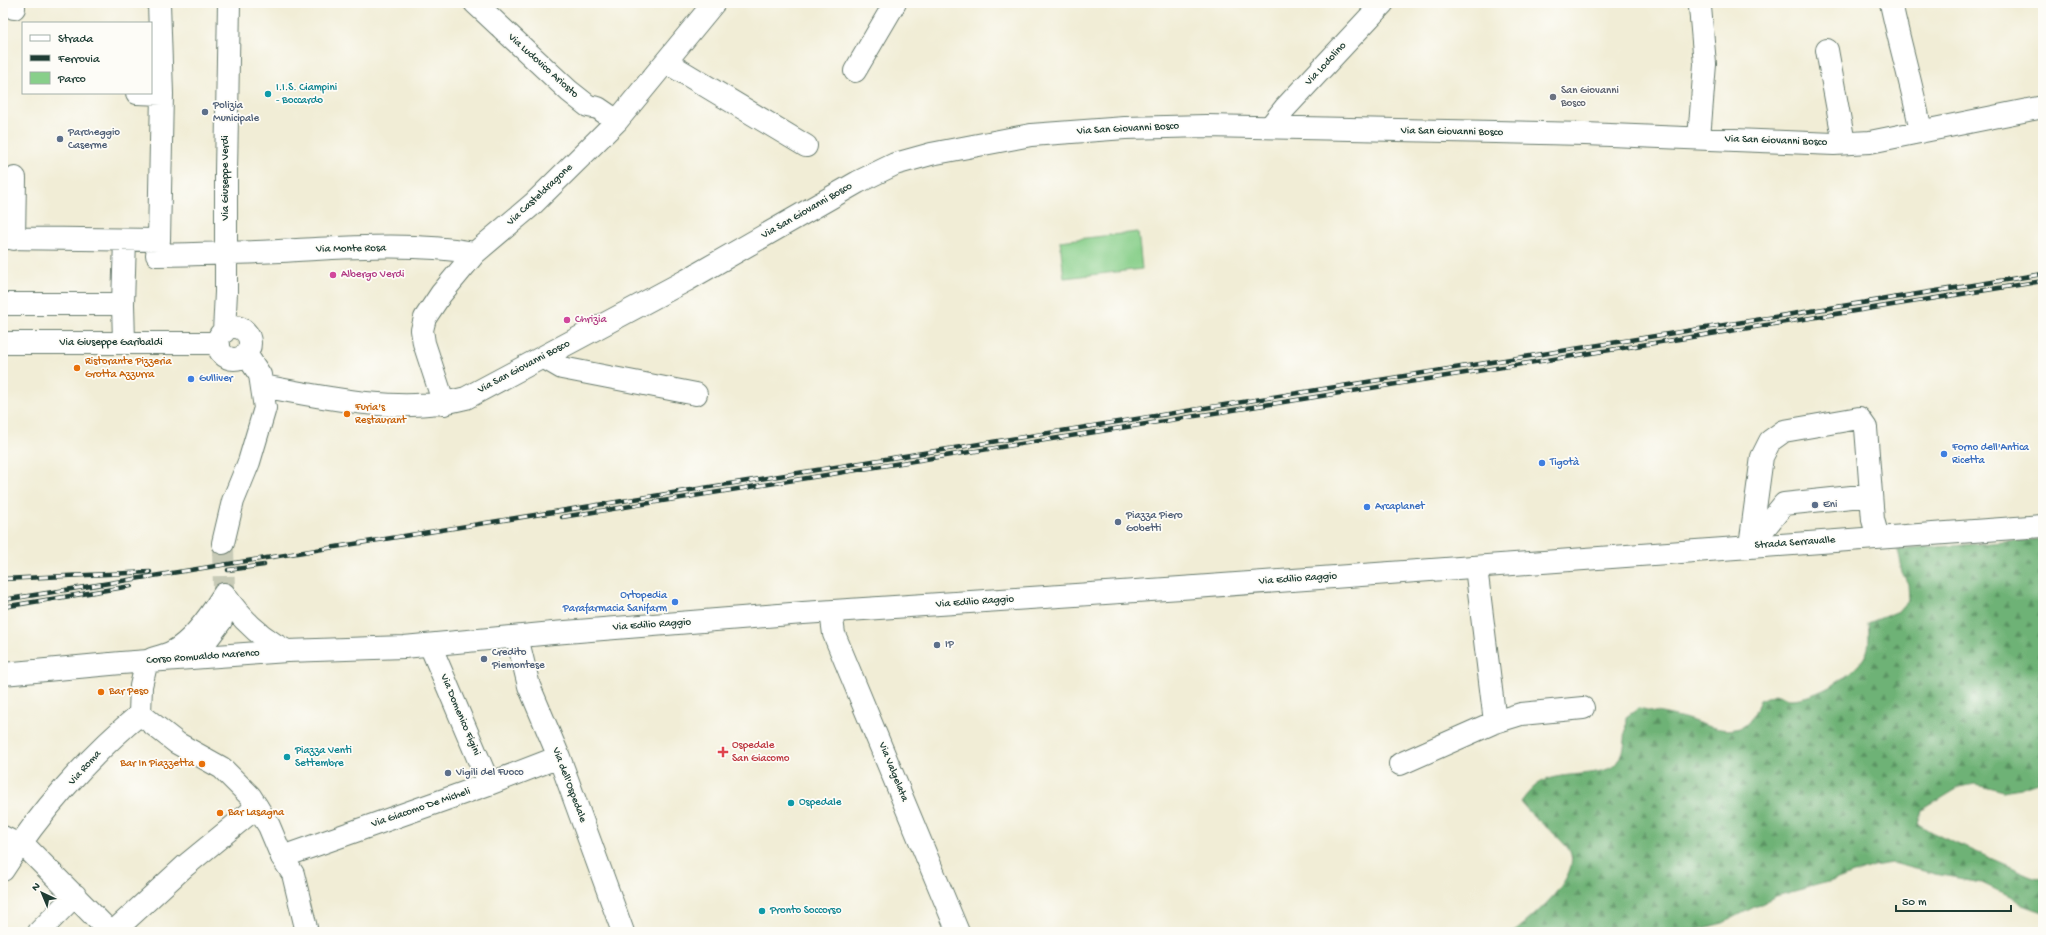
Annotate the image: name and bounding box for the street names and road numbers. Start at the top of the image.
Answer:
street label: Via Ludovico Ariosto [505,31,581,101]
street label: Via Lodolino [1302,40,1349,89]
street label: Via San Giovanni Bosco [1075,120,1180,138]
street label: Via San Giovanni Bosco [1400,125,1504,139]
street label: Via San Giovanni Bosco [1724,133,1828,149]
street label: Via Giuseppe Verdi [220,135,232,222]
street label: Via Casteldragone [504,161,575,229]
street label: Via San Giovanni Bosco [759,180,855,242]
street label: Via Monte Rosa [315,242,387,256]
street label: Via Giuseppe Garibaldi [58,337,163,349]
street label: Via San Giovanni Bosco [475,338,572,397]
street label: Strada Serravalle [1754,534,1836,552]
street label: Via Edilio Raggio [1257,570,1338,588]
street label: Via Edilio Raggio [934,593,1015,611]
street label: Via Edilio Raggio [611,616,692,634]
street label: Corso Romualdo Marenco [146,647,260,667]
street label: Via Domenico Figini [437,671,483,758]
street label: Via Valgelata [875,740,911,804]
street label: Via dell'Ospedale [549,745,589,825]
street label: Via Roma [66,747,104,789]
street label: Via Giacomo De Micheli [369,785,472,831]

